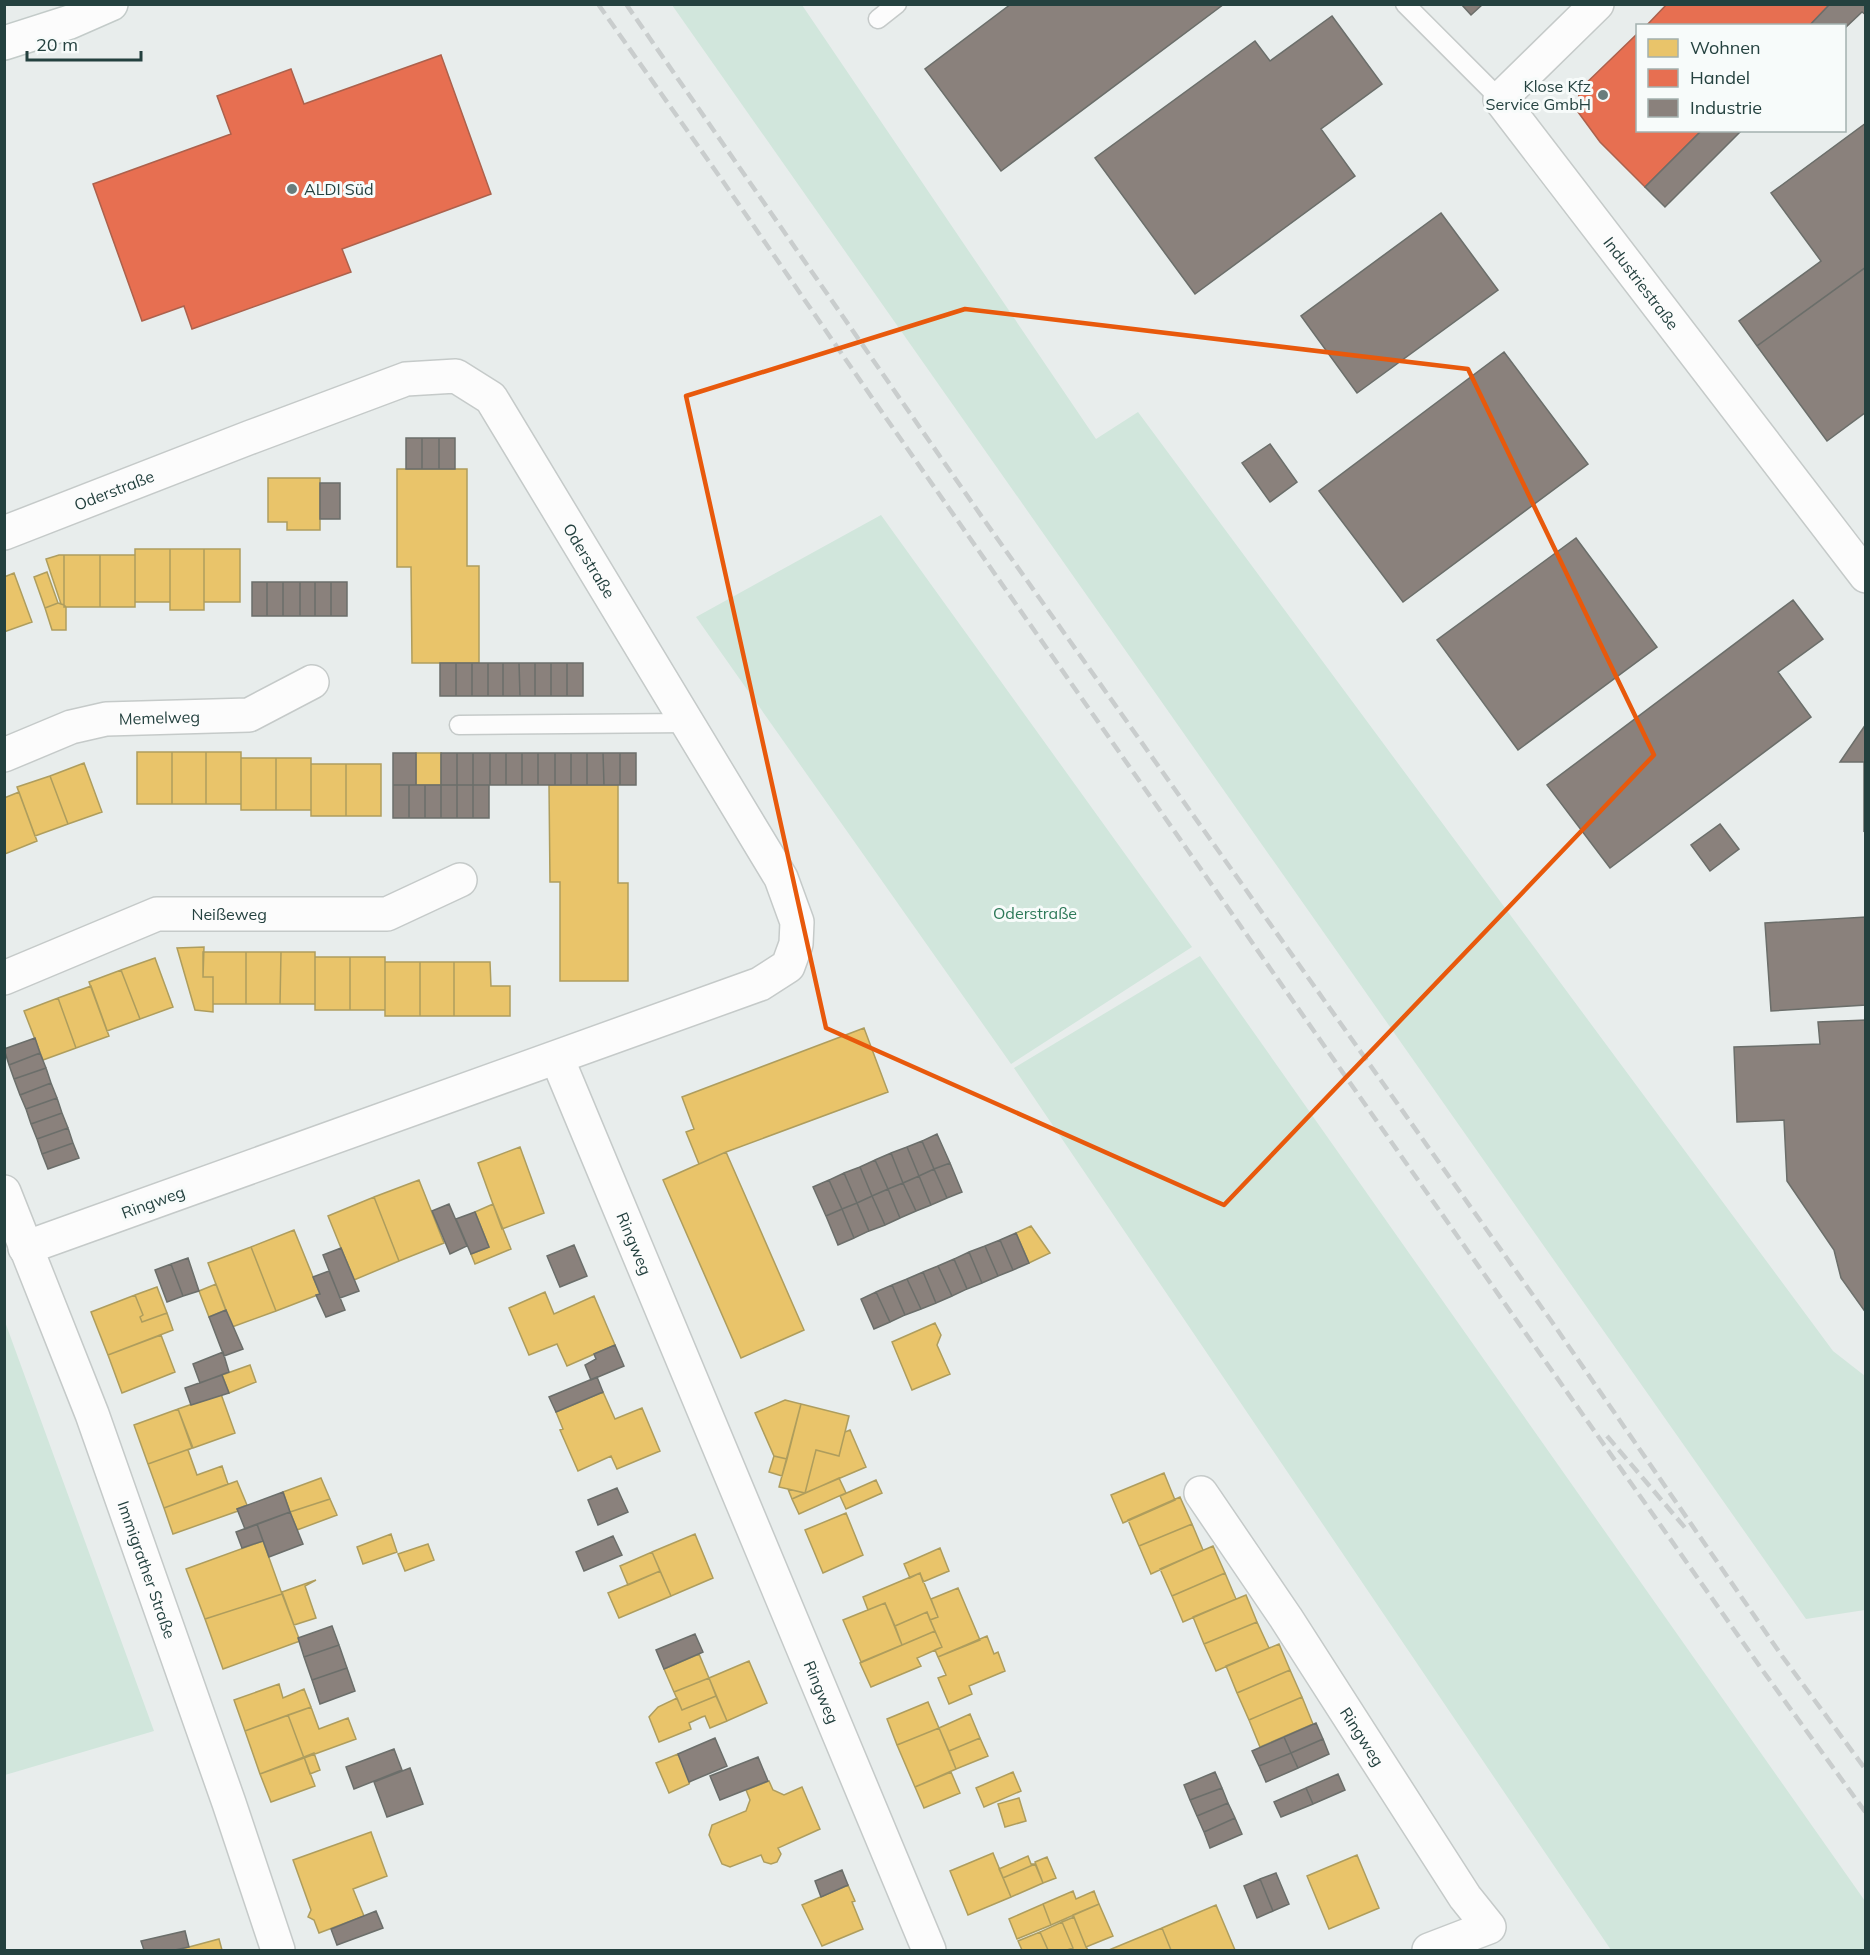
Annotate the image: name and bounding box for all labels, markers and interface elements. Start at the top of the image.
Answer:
scale bar [27,24,141,62]
legend [1636,24,1846,132]
text: 20 m [36,33,78,56]
text: Wohnen [1690,36,1761,59]
text: Handel [1690,66,1750,89]
place label: Klose Kfz Service GmbH [1485,76,1591,114]
marker: Klose Kfz Service GmbH [1596,88,1610,102]
text: Industrie [1690,96,1762,119]
place label: ALDI Süd [304,179,374,199]
marker: ALDI Süd [285,182,299,196]
street label: Industriestraße [1599,233,1683,334]
street label: Oderstraße [71,466,157,515]
street label: Oderstraße [559,520,620,602]
street label: Memelweg [119,706,200,729]
park label: Oderstraße [993,903,1077,923]
street label: Neißeweg [191,904,267,924]
street label: Ringweg [119,1181,187,1223]
street label: Ringweg [612,1209,656,1278]
street label: Immigrather Straße [113,1498,180,1641]
street label: Ringweg [799,1658,843,1726]
street label: Ringweg [1336,1703,1388,1770]

